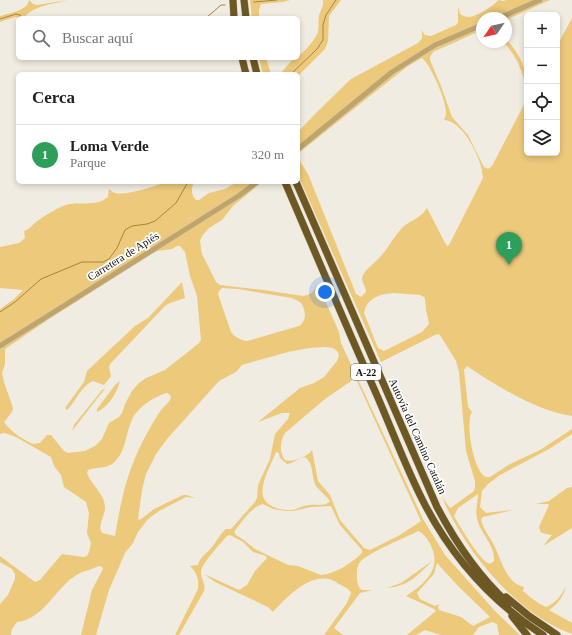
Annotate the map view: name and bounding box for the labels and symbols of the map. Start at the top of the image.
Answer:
north arrow [476,12,512,48]
street label: Carretera de Apiés [85,229,161,283]
pin: 1 [496,232,522,265]
your location [315,282,335,302]
road number: A-22 [351,364,381,380]
street label: Autovía del Camino Catalán [387,376,449,496]

